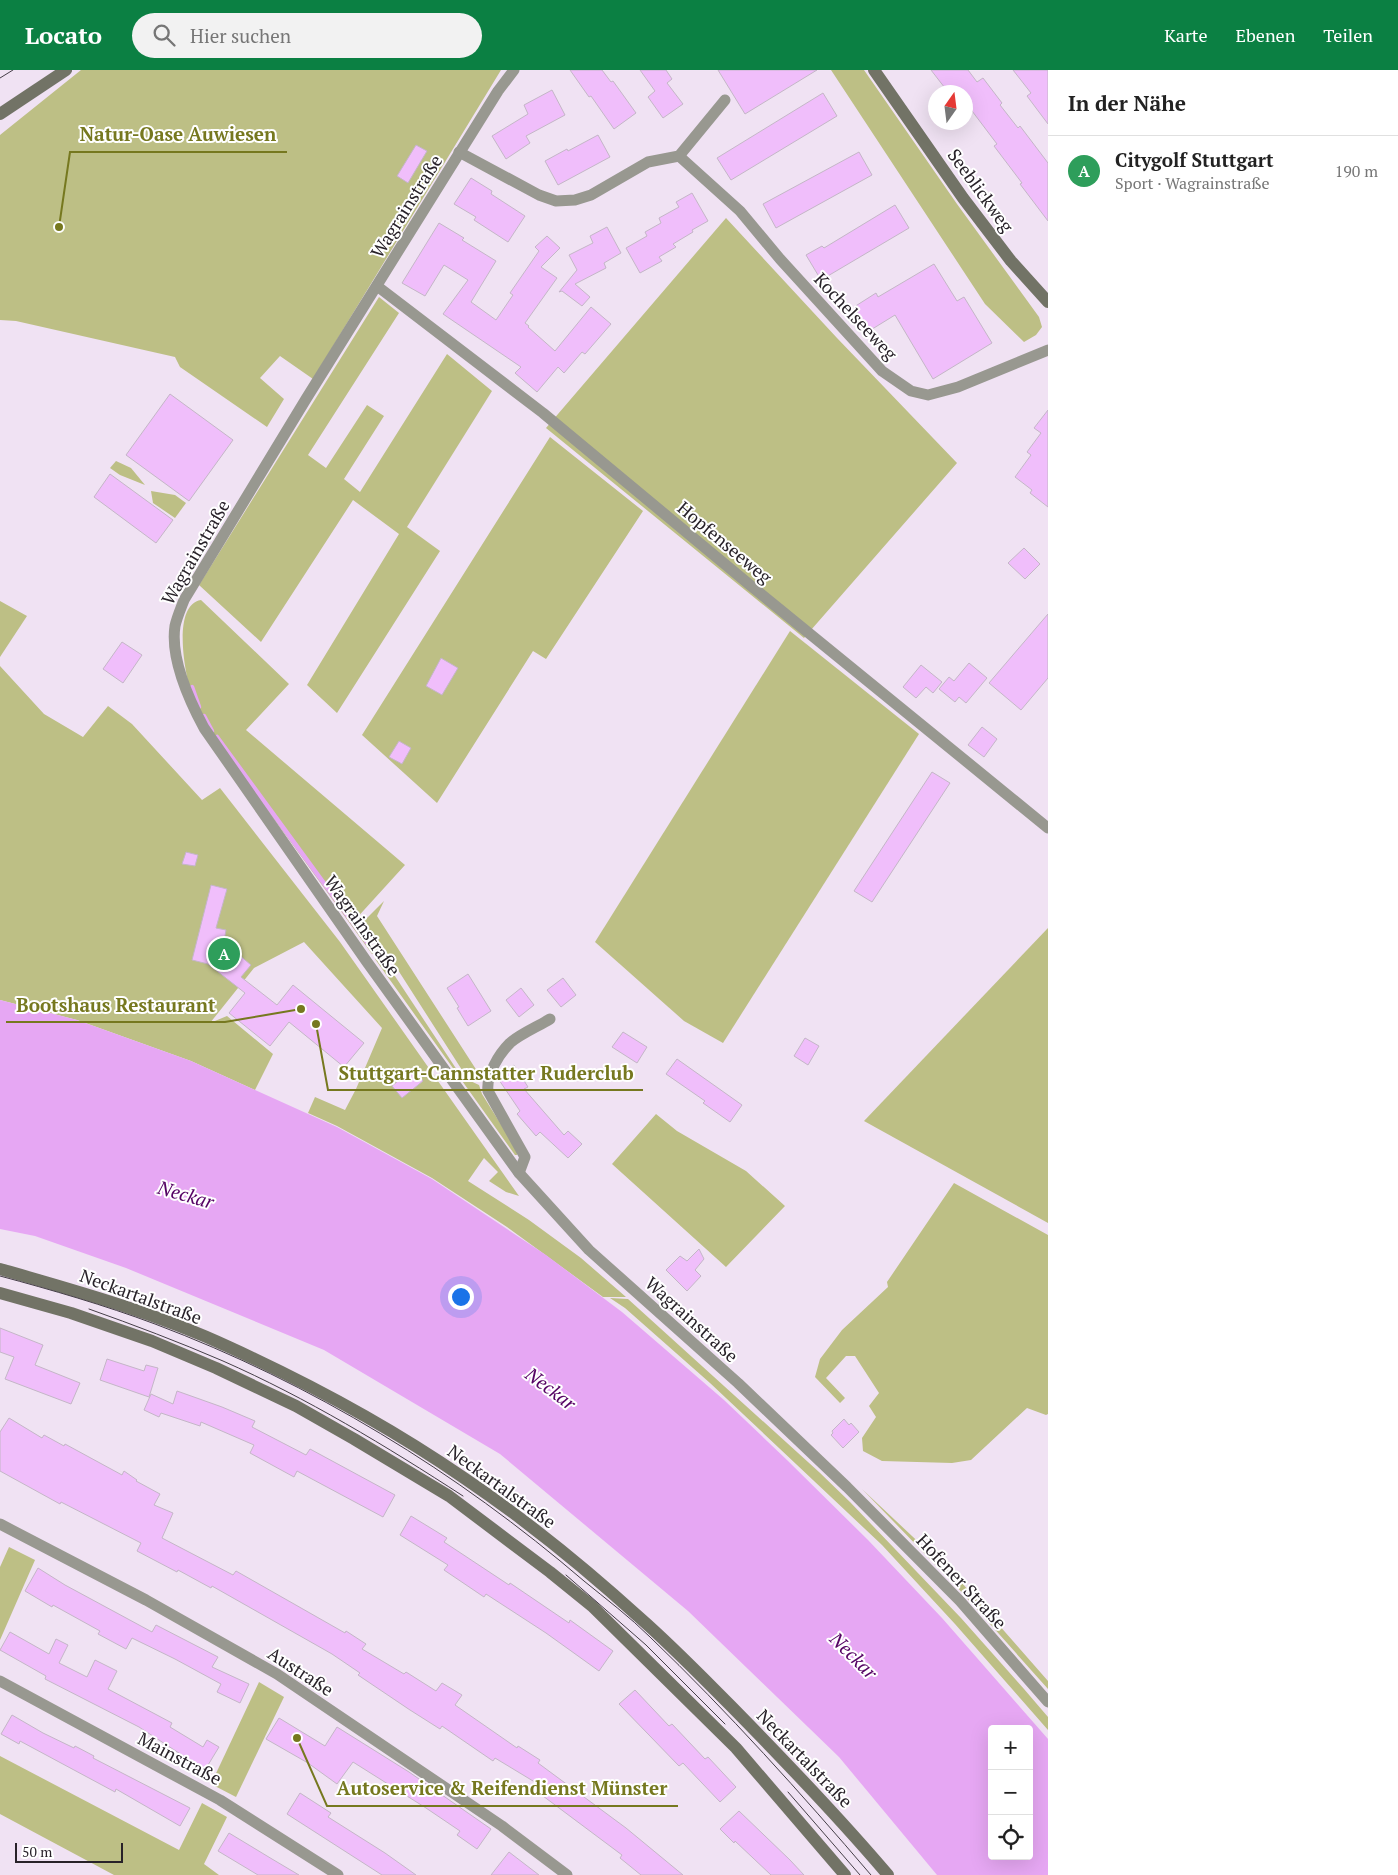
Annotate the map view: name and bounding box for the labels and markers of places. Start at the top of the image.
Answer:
callout: Natur-Oase Auwiesen [70,118,287,152]
pin: A [208,935,240,973]
callout: Bootshaus Restaurant [6,988,225,1022]
callout: Stuttgart-Cannstatter Ruderclub [328,1056,643,1090]
callout: Autoservice & Reifendienst Münster [327,1772,678,1806]

